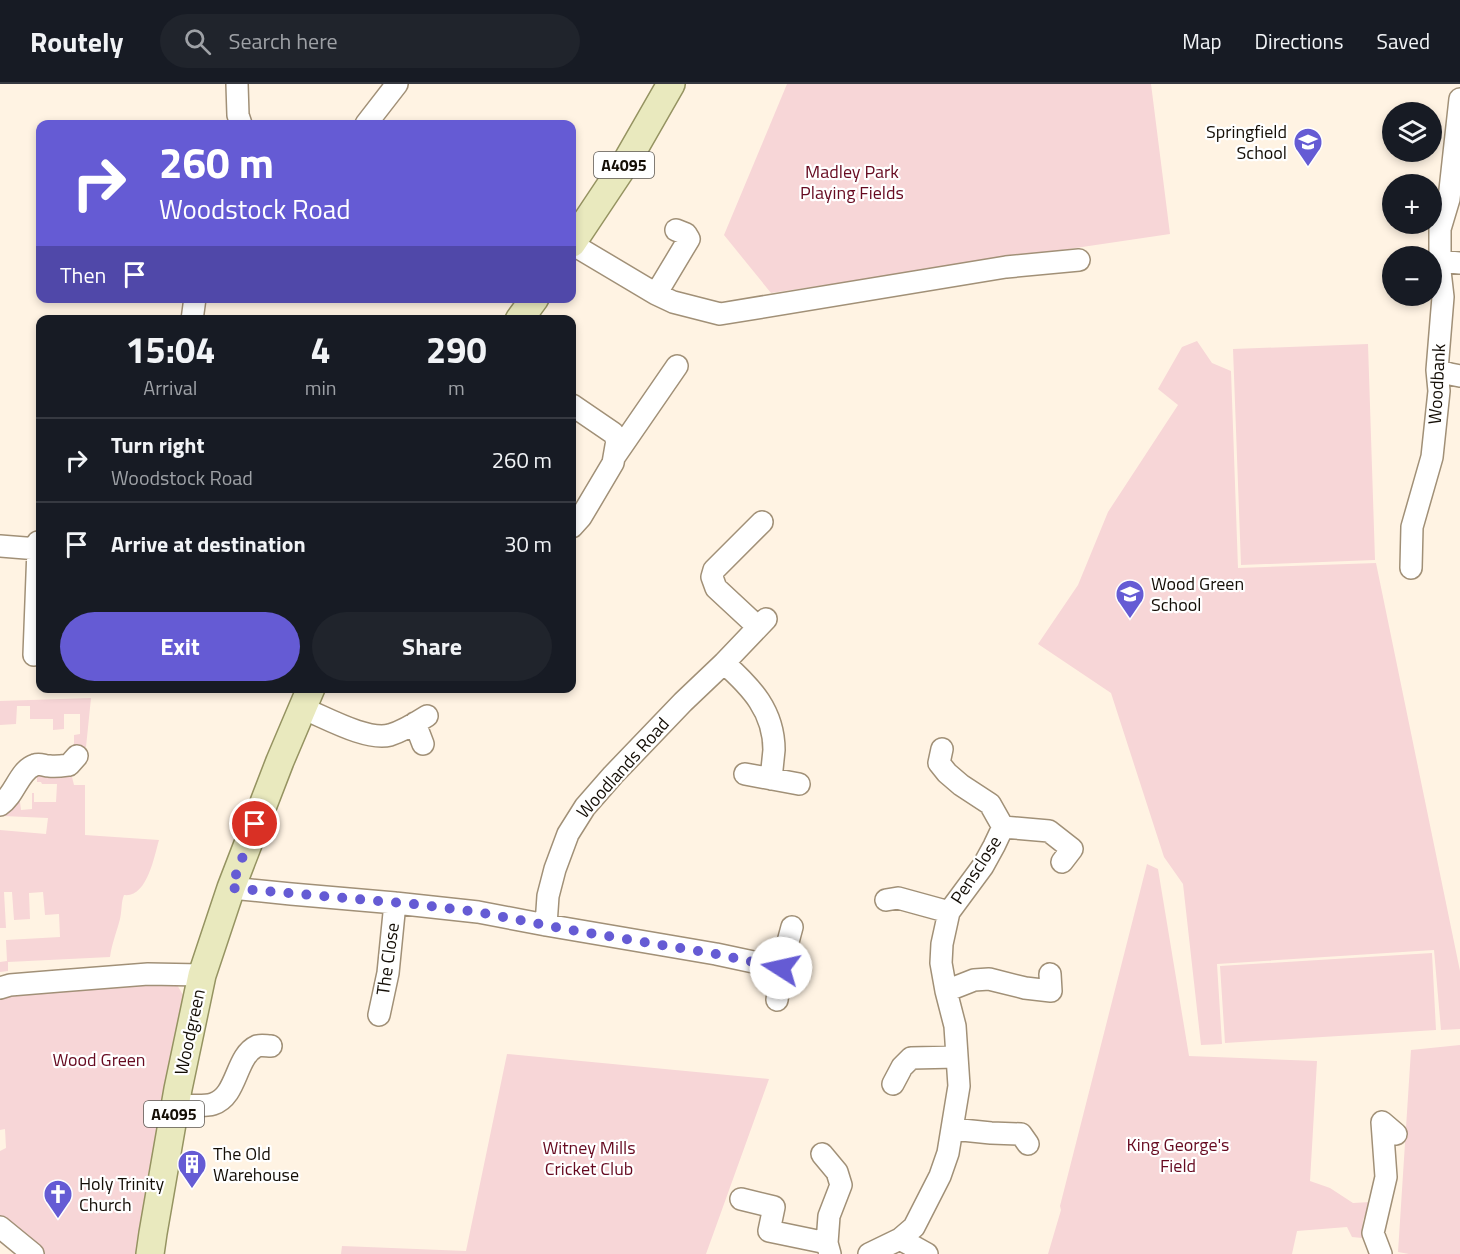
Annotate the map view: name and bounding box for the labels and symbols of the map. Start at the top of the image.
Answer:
place label: Springfield School [1206,118,1287,166]
school or university icon: Springfield School [1292,126,1324,168]
road number: A4095 [594,152,654,178]
park label: Madley Park Playing Fields [800,158,904,206]
street label: Woodbank [1421,343,1452,425]
place label: Wood Green School [1151,570,1244,618]
school or university icon: Wood Green School [1114,578,1146,620]
street label: Woodlands Road [570,711,675,824]
pin [229,798,280,849]
street label: Pensclose [943,830,1008,909]
street label: The Close [369,921,406,997]
position arrow [749,936,813,1000]
street label: Woodgreen [167,986,212,1077]
park label: Wood Green [52,1046,146,1073]
road number: A4095 [144,1101,204,1127]
park label: King George's Field [1127,1131,1229,1179]
park label: Witney Mills Cricket Club [542,1134,636,1182]
place label: The Old Warehouse [213,1140,299,1188]
building icon: The Old Warehouse [176,1148,208,1190]
place label: Holy Trinity Church [79,1170,164,1218]
church icon: Holy Trinity Church [42,1178,74,1220]

